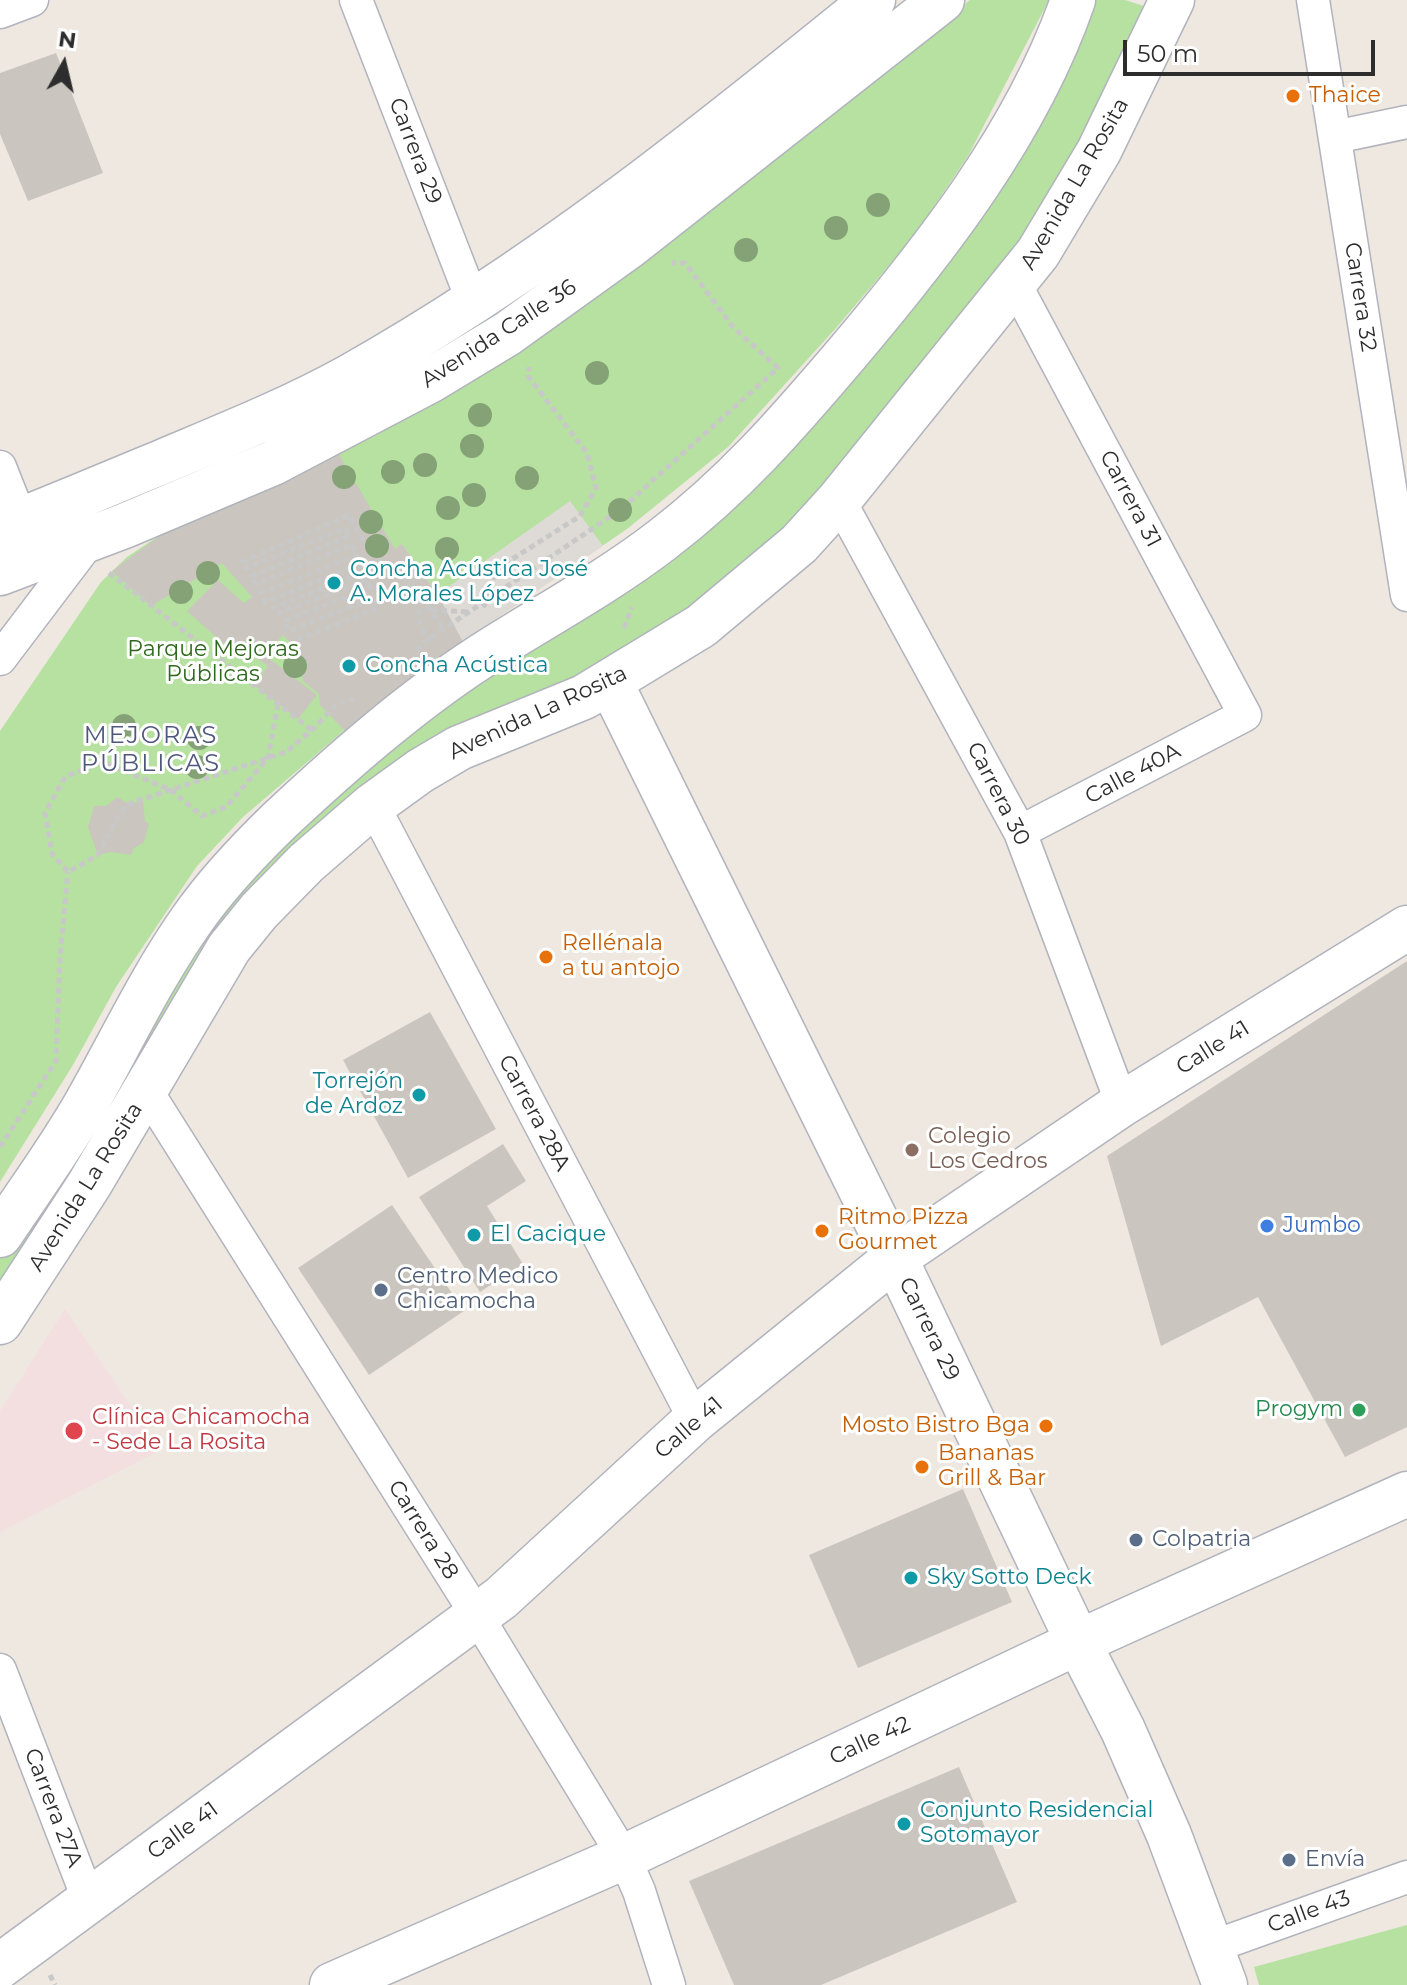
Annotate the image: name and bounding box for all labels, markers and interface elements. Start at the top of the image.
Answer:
north arrow [24,24,104,104]
scale bar [1127,24,1379,74]
text: N [57,25,78,54]
text: 50 m [1137,39,1198,68]
place label: Thaice [1309,83,1381,109]
marker: Thaice [1284,87,1302,105]
street label: Avenida La Rosita [1015,93,1135,275]
street label: Carrera 29 [383,94,447,208]
street label: Carrera 32 [1338,240,1382,354]
street label: Avenida Calle 36 [416,274,582,394]
street label: Carrera 31 [1093,446,1167,552]
place label: Concha Acústica José A. Morales López [350,557,588,608]
marker: Concha Acústica José A. Morales López [325,574,343,592]
park label: Parque Mejoras Públicas [127,637,299,688]
place label: Concha Acústica [365,653,548,679]
marker: Concha Acústica [340,657,358,675]
street label: Avenida La Rosita [445,660,631,766]
district label: MEJORAS PÚBLICAS [81,722,221,778]
street label: Carrera 30 [961,738,1035,850]
street label: Calle 40A [1081,738,1185,810]
place label: Rellénala a tu antojo [562,931,680,982]
marker: Rellénala a tu antojo [537,948,555,966]
street label: Calle 41 [1172,1015,1254,1081]
street label: Carrera 28A [492,1050,576,1176]
place label: Torrejón de Ardoz [305,1069,403,1120]
marker: Torrejón de Ardoz [410,1086,428,1104]
street label: Avenida La Rosita [23,1098,149,1276]
place label: Colegio Los Cedros [928,1124,1047,1176]
marker: Colegio Los Cedros [903,1141,921,1159]
place label: Ritmo Pizza Gourmet [838,1205,969,1256]
place label: Jumbo [1283,1213,1361,1239]
marker: Jumbo [1258,1217,1276,1235]
place label: El Cacique [490,1222,606,1248]
marker: Ritmo Pizza Gourmet [813,1222,831,1240]
marker: El Cacique [465,1226,483,1244]
place label: Centro Medico Chicamocha [397,1264,558,1316]
street label: Carrera 29 [893,1273,965,1385]
marker: Centro Medico Chicamocha [372,1281,390,1299]
street label: Calle 41 [650,1391,728,1465]
place label: Progym [1255,1397,1343,1423]
marker: Progym [1350,1401,1368,1419]
place label: Clínica Chicamocha - Sede La Rosita [92,1405,310,1456]
place label: Mosto Bistro Bga [841,1413,1030,1439]
marker: Mosto Bistro Bga [1037,1417,1055,1435]
marker: Clínica Chicamocha - Sede La Rosita [63,1420,85,1442]
place label: Bananas Grill & Bar [938,1441,1046,1492]
marker: Bananas Grill & Bar [913,1458,931,1476]
street label: Carrera 28 [382,1475,464,1585]
place label: Colpatria [1152,1527,1251,1553]
marker: Colpatria [1127,1531,1145,1549]
place label: Sky Sotto Deck [927,1565,1092,1591]
marker: Sky Sotto Deck [902,1569,920,1587]
street label: Calle 42 [825,1711,915,1771]
street label: Carrera 27A [18,1745,88,1871]
street label: Calle 41 [142,1796,224,1866]
place label: Conjunto Residencial Sotomayor [920,1798,1153,1850]
marker: Conjunto Residencial Sotomayor [895,1815,913,1833]
place label: Envía [1305,1847,1365,1873]
marker: Envía [1280,1851,1298,1869]
street label: Calle 43 [1264,1885,1354,1939]

